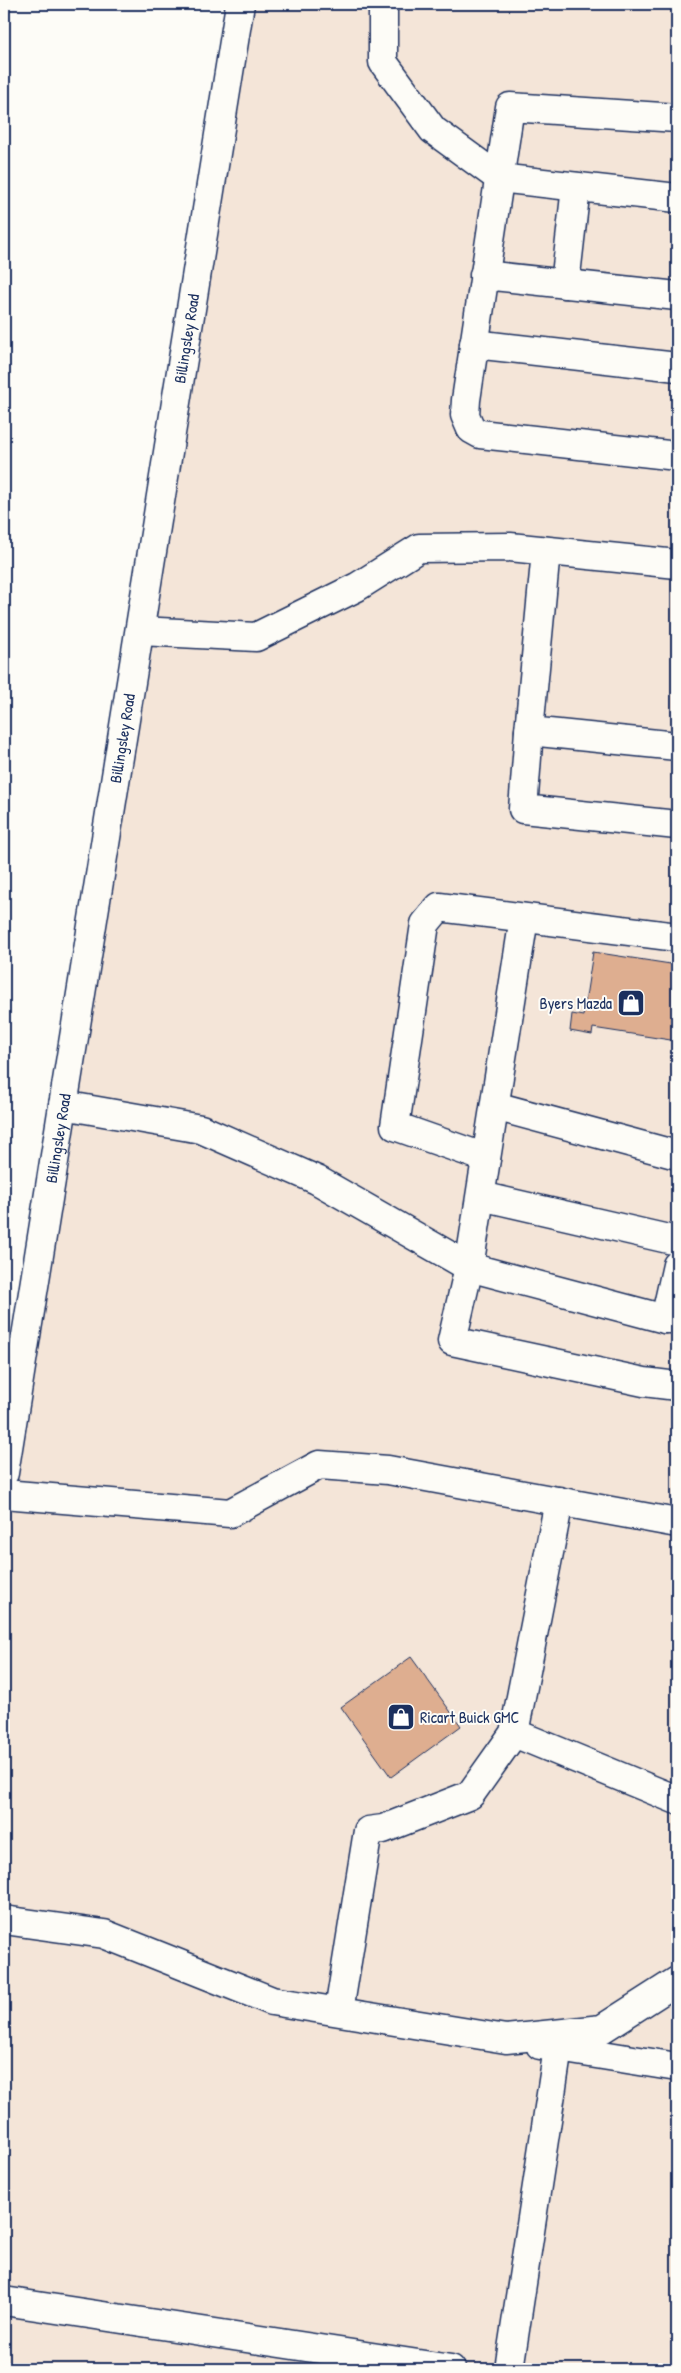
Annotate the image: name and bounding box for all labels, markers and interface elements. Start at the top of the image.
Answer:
street label: Billingsley Road [168,292,204,385]
street label: Billingsley Road [104,692,140,785]
shop icon: Byers Mazda [616,988,646,1018]
place label: Byers Mazda [540,992,612,1014]
street label: Billingsley Road [40,1092,76,1185]
shop icon: Ricart Buick GMC [386,1702,416,1732]
place label: Ricart Buick GMC [420,1706,519,1728]

